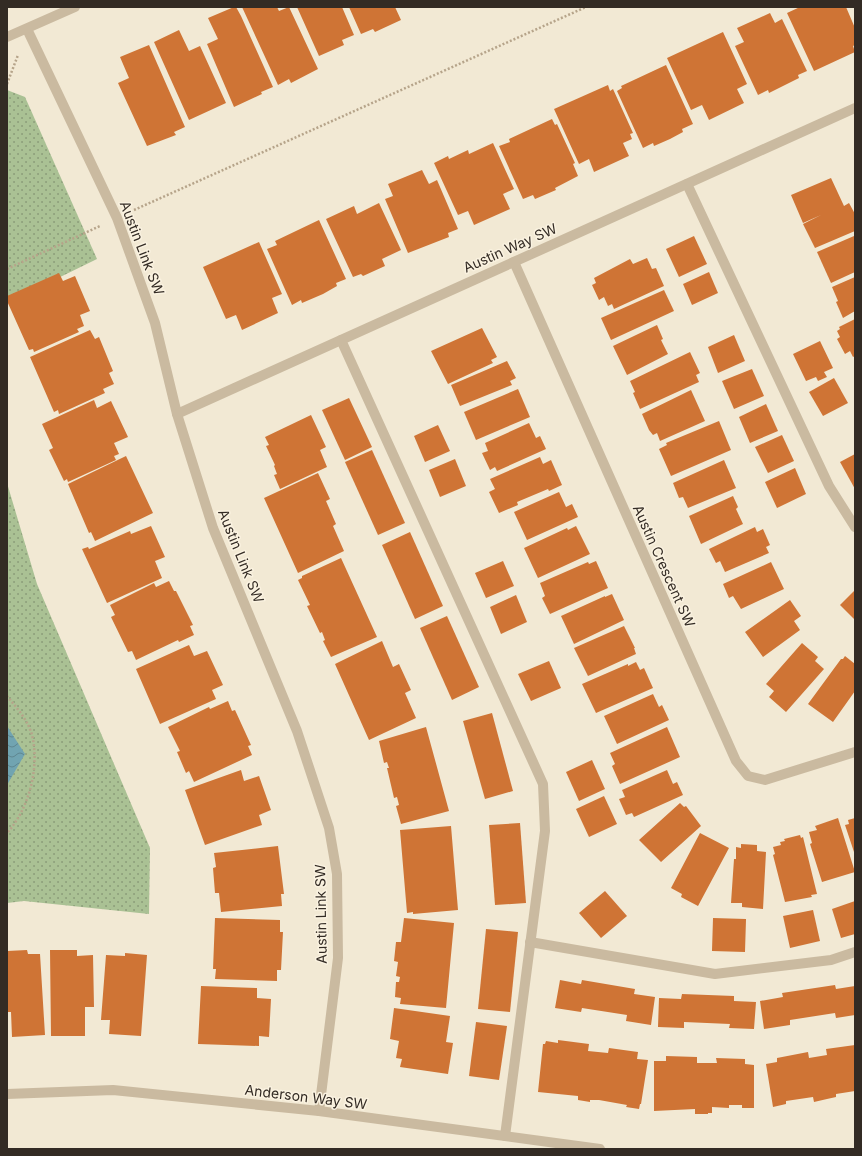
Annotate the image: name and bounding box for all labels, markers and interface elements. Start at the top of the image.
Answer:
street label: Austin Link SW [117,198,168,297]
street label: Austin Way SW [460,219,559,276]
street label: Austin Crescent SW [630,502,699,630]
street label: Austin Link SW [215,507,268,605]
street label: Austin Link SW [311,864,330,964]
street label: Anderson Way SW [244,1081,368,1112]

